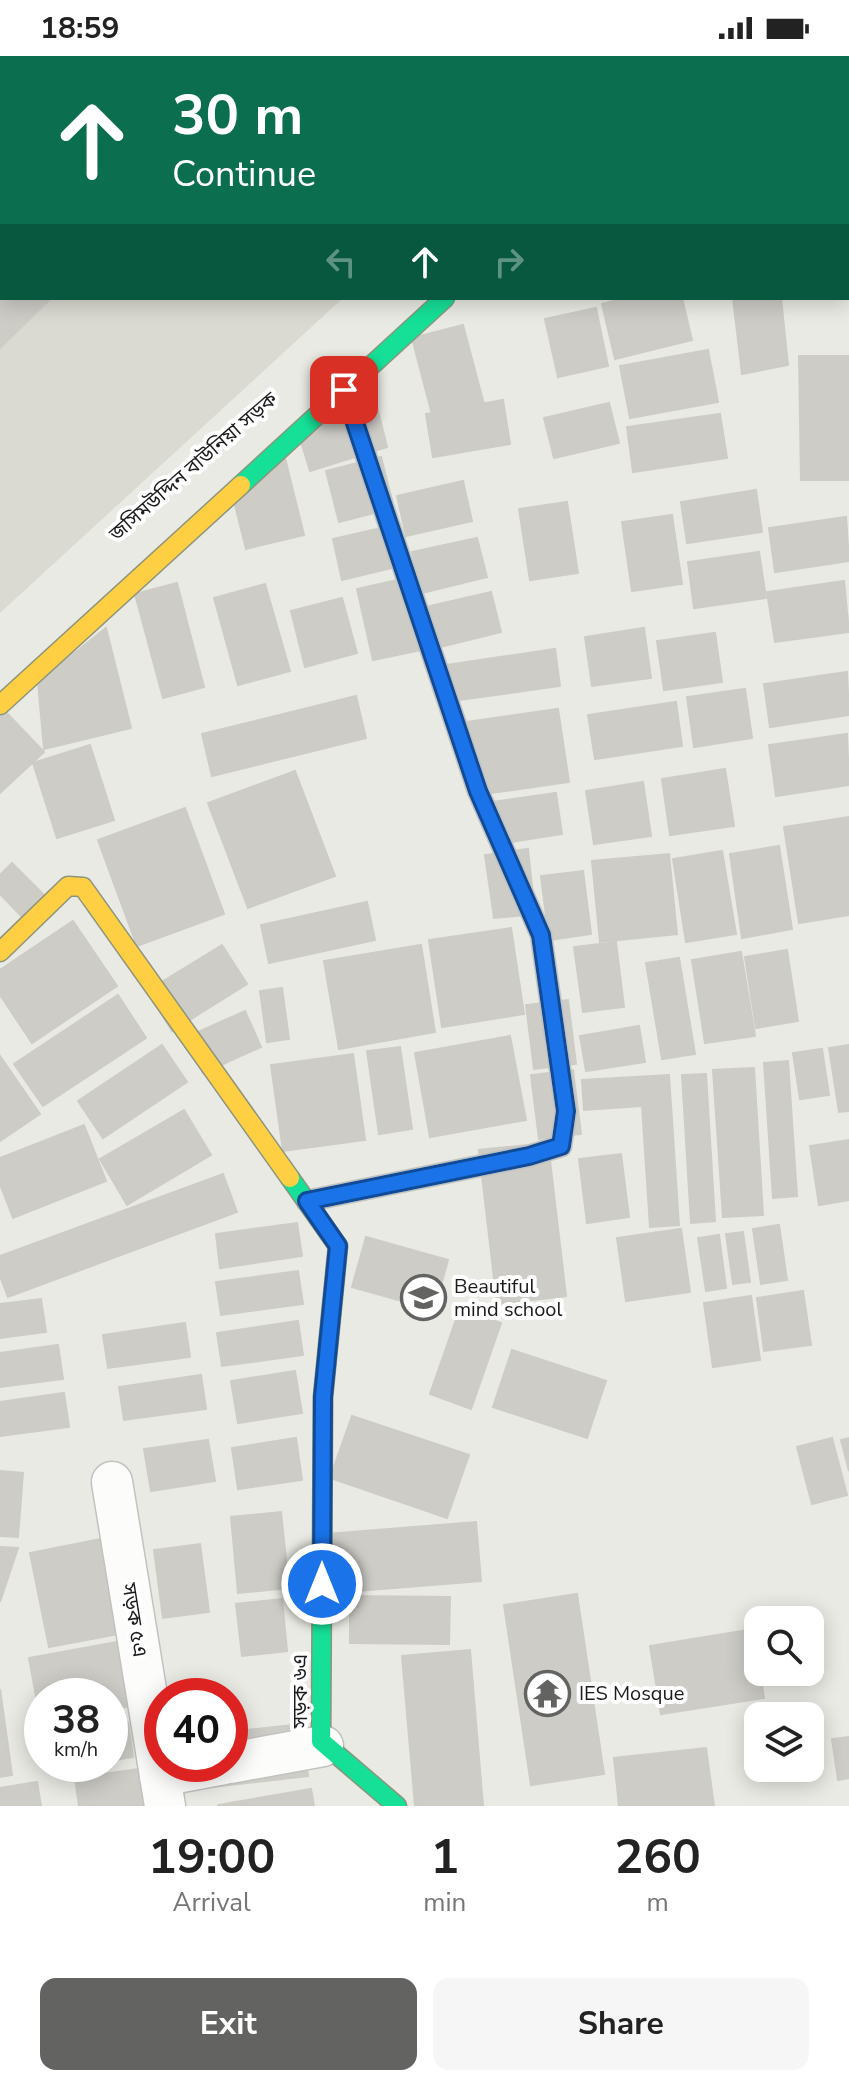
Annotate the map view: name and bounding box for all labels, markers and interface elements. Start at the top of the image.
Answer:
text: 18:59 [40,8,119,49]
text: 30 m [172,77,303,154]
icon: ahead [40,88,144,192]
text: Continue [172,150,316,199]
icon: left [319,240,363,284]
icon: ahead [403,240,447,284]
icon: right [487,240,531,284]
pin [310,356,378,424]
icon: arrive [322,368,366,412]
street label: জসিমউদ্দিন বাউনিয়া সড়ক [103,385,284,548]
place label: Beautiful mind school [454,1273,562,1323]
school or university icon: Beautiful mind school [399,1274,447,1322]
position arrow [280,1542,364,1626]
street label: সড়ক ৫এ [115,1580,154,1659]
map controls [744,1606,824,1782]
button: search [744,1606,824,1686]
street label: সড়ক ৬এ [287,1654,314,1729]
temple icon: IES Mosque [524,1669,572,1717]
speed limit sign: 40 [144,1678,248,1782]
place label: IES Mosque [579,1680,684,1707]
text: 38 [52,1693,100,1747]
button: layers [744,1702,824,1782]
text: km/h [54,1736,98,1763]
text: 19:00 [148,1824,275,1890]
text: 1 [430,1824,459,1890]
text: 260 [614,1824,701,1890]
text: Arrival [173,1885,251,1920]
text: min [423,1885,466,1920]
text: m [647,1885,669,1920]
button: Exit [40,1978,417,2070]
button: Share [433,1978,809,2070]

